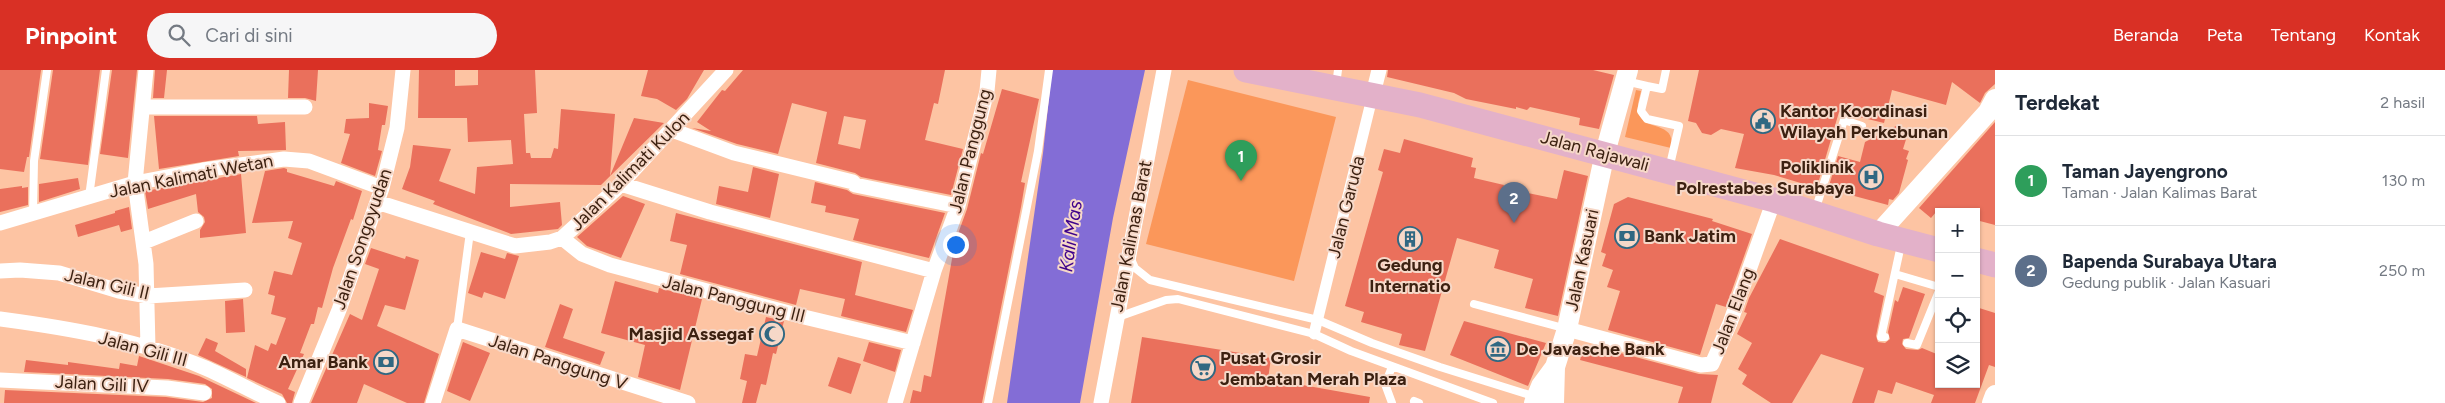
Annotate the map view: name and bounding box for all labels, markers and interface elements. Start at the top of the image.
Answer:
search box [147,13,497,58]
text: Pinpoint [25,21,117,50]
icon: search [165,21,193,49]
text: Cari di sini [205,24,293,47]
text: Beranda [2113,24,2179,46]
text: Peta [2207,24,2243,46]
text: Tentang [2271,24,2336,46]
text: Kontak [2364,24,2420,46]
street label: Jalan Panggung [944,87,996,215]
text: Terdekat [2015,90,2100,115]
text: 2 hasil [2380,93,2425,112]
place label: Kantor Koordinasi Wilayah Perkebunan [1780,100,1948,143]
street label: Jalan Kalimati Kulon [566,107,694,235]
public building icon: Kantor Koordinasi Wilayah Perkebunan [1750,108,1776,134]
street label: Jalan Rajawali [1538,126,1652,176]
pin: 1 [1225,140,1257,181]
street label: Jalan Kalimati Wetan [107,149,275,203]
street label: Jalan Garuda [1323,153,1369,261]
place label: Poliklinik Polrestabes Surabaya [1676,156,1854,199]
street label: Jalan Kalimas Barat [1106,158,1157,314]
text: Taman Jayengrono [2062,160,2228,183]
hospital icon: Poliklinik Polrestabes Surabaya [1858,164,1884,190]
street label: Jalan Songoyudan [328,166,396,312]
text: 1 [2028,171,2034,190]
text: 130 m [2382,171,2425,190]
pin: 2 [1498,182,1530,223]
text: Taman · Jalan Kalimas Barat [2062,183,2257,202]
water label: Kali Mas [1054,199,1087,273]
street label: Jalan Kasuari [1560,207,1604,313]
map controls [1935,208,1980,388]
button: + [1935,208,1980,253]
bank icon: Bank Jatim [1614,223,1640,249]
place label: Bank Jatim [1644,225,1736,247]
building icon: Gedung Internatio [1397,226,1423,252]
your location [943,232,969,258]
text: Bapenda Surabaya Utara [2062,250,2277,273]
button: − [1935,253,1980,298]
place label: Gedung Internatio [1369,254,1451,297]
text: 2 [2026,261,2036,280]
text: 250 m [2379,261,2425,280]
street label: Jalan Gili II [62,264,152,304]
street label: Jalan Elang [1707,265,1759,357]
street label: Jalan Panggung III [660,271,808,327]
text: Gedung publik · Jalan Kasuari [2062,273,2271,292]
button: locate [1935,298,1980,343]
mosque icon: Masjid Assegaf [759,321,785,347]
place label: Masjid Assegaf [629,323,755,345]
street label: Jalan Gili III [96,327,190,371]
street label: Jalan Panggung V [486,329,630,395]
museum icon: De Javasche Bank [1485,336,1511,362]
place label: De Javasche Bank [1516,338,1665,360]
button: layers [1935,343,1980,388]
place label: Pusat Grosir Jembatan Merah Plaza [1220,347,1407,390]
bank icon: Amar Bank [373,349,399,375]
place label: Amar Bank [278,351,368,373]
supermarket icon: Pusat Grosir Jembatan Merah Plaza [1190,355,1216,381]
street label: Jalan Gili IV [55,371,150,397]

